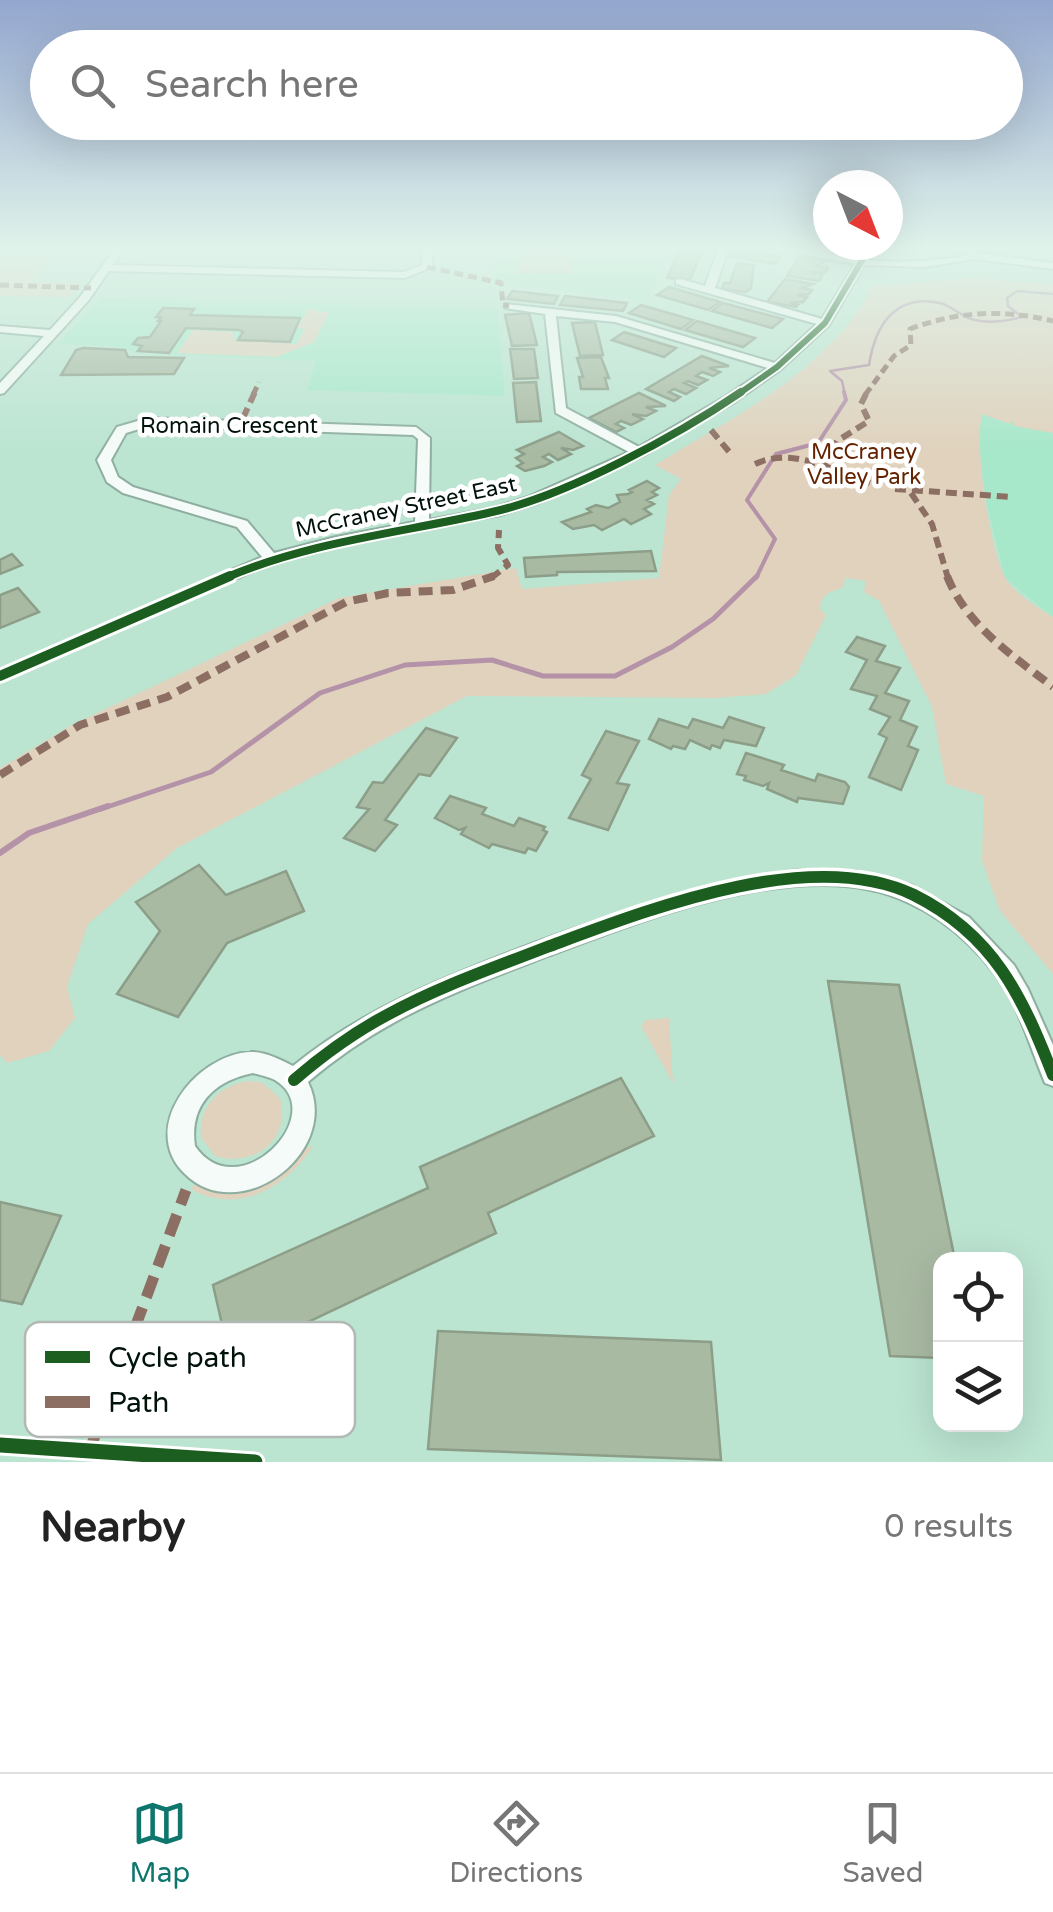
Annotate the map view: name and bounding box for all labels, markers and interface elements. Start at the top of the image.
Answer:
search box [30,30,1023,140]
icon: search [65,58,120,113]
text: Search here [145,62,359,108]
north arrow [813,170,903,260]
street label: Romain Crescent [140,413,318,439]
park label: McCraney Valley Park [807,439,921,490]
street label: McCraney Street East [293,471,519,543]
map controls [933,1252,1023,1432]
button: locate [933,1252,1023,1342]
legend [25,1322,355,1437]
text: Cycle path [108,1341,247,1375]
button: layers [933,1342,1023,1432]
text: Path [108,1386,169,1420]
text: Nearby [40,1502,185,1553]
text: 0 results [884,1508,1013,1546]
tab: Map [130,1796,190,1890]
tab: Directions [449,1796,583,1890]
tab: Saved [842,1796,923,1890]

